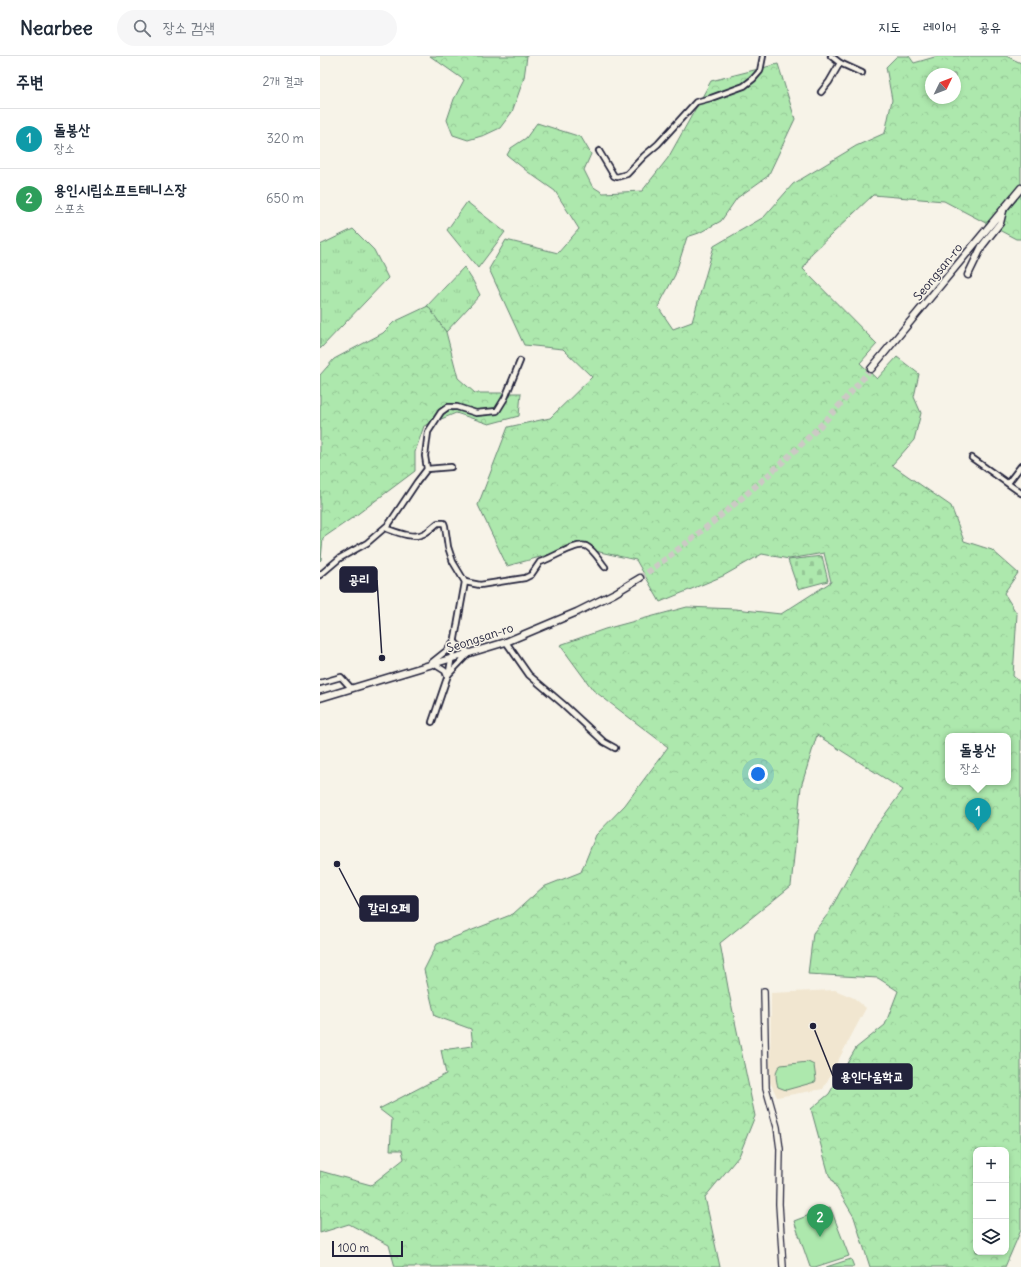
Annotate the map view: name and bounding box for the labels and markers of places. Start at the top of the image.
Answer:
callout: 공리 [340,567,377,592]
pin: 1 [965,798,991,831]
callout: 칼리오페 [360,896,418,921]
callout: 용인다움학교 [833,1064,912,1089]
pin: 2 [807,1204,833,1237]

